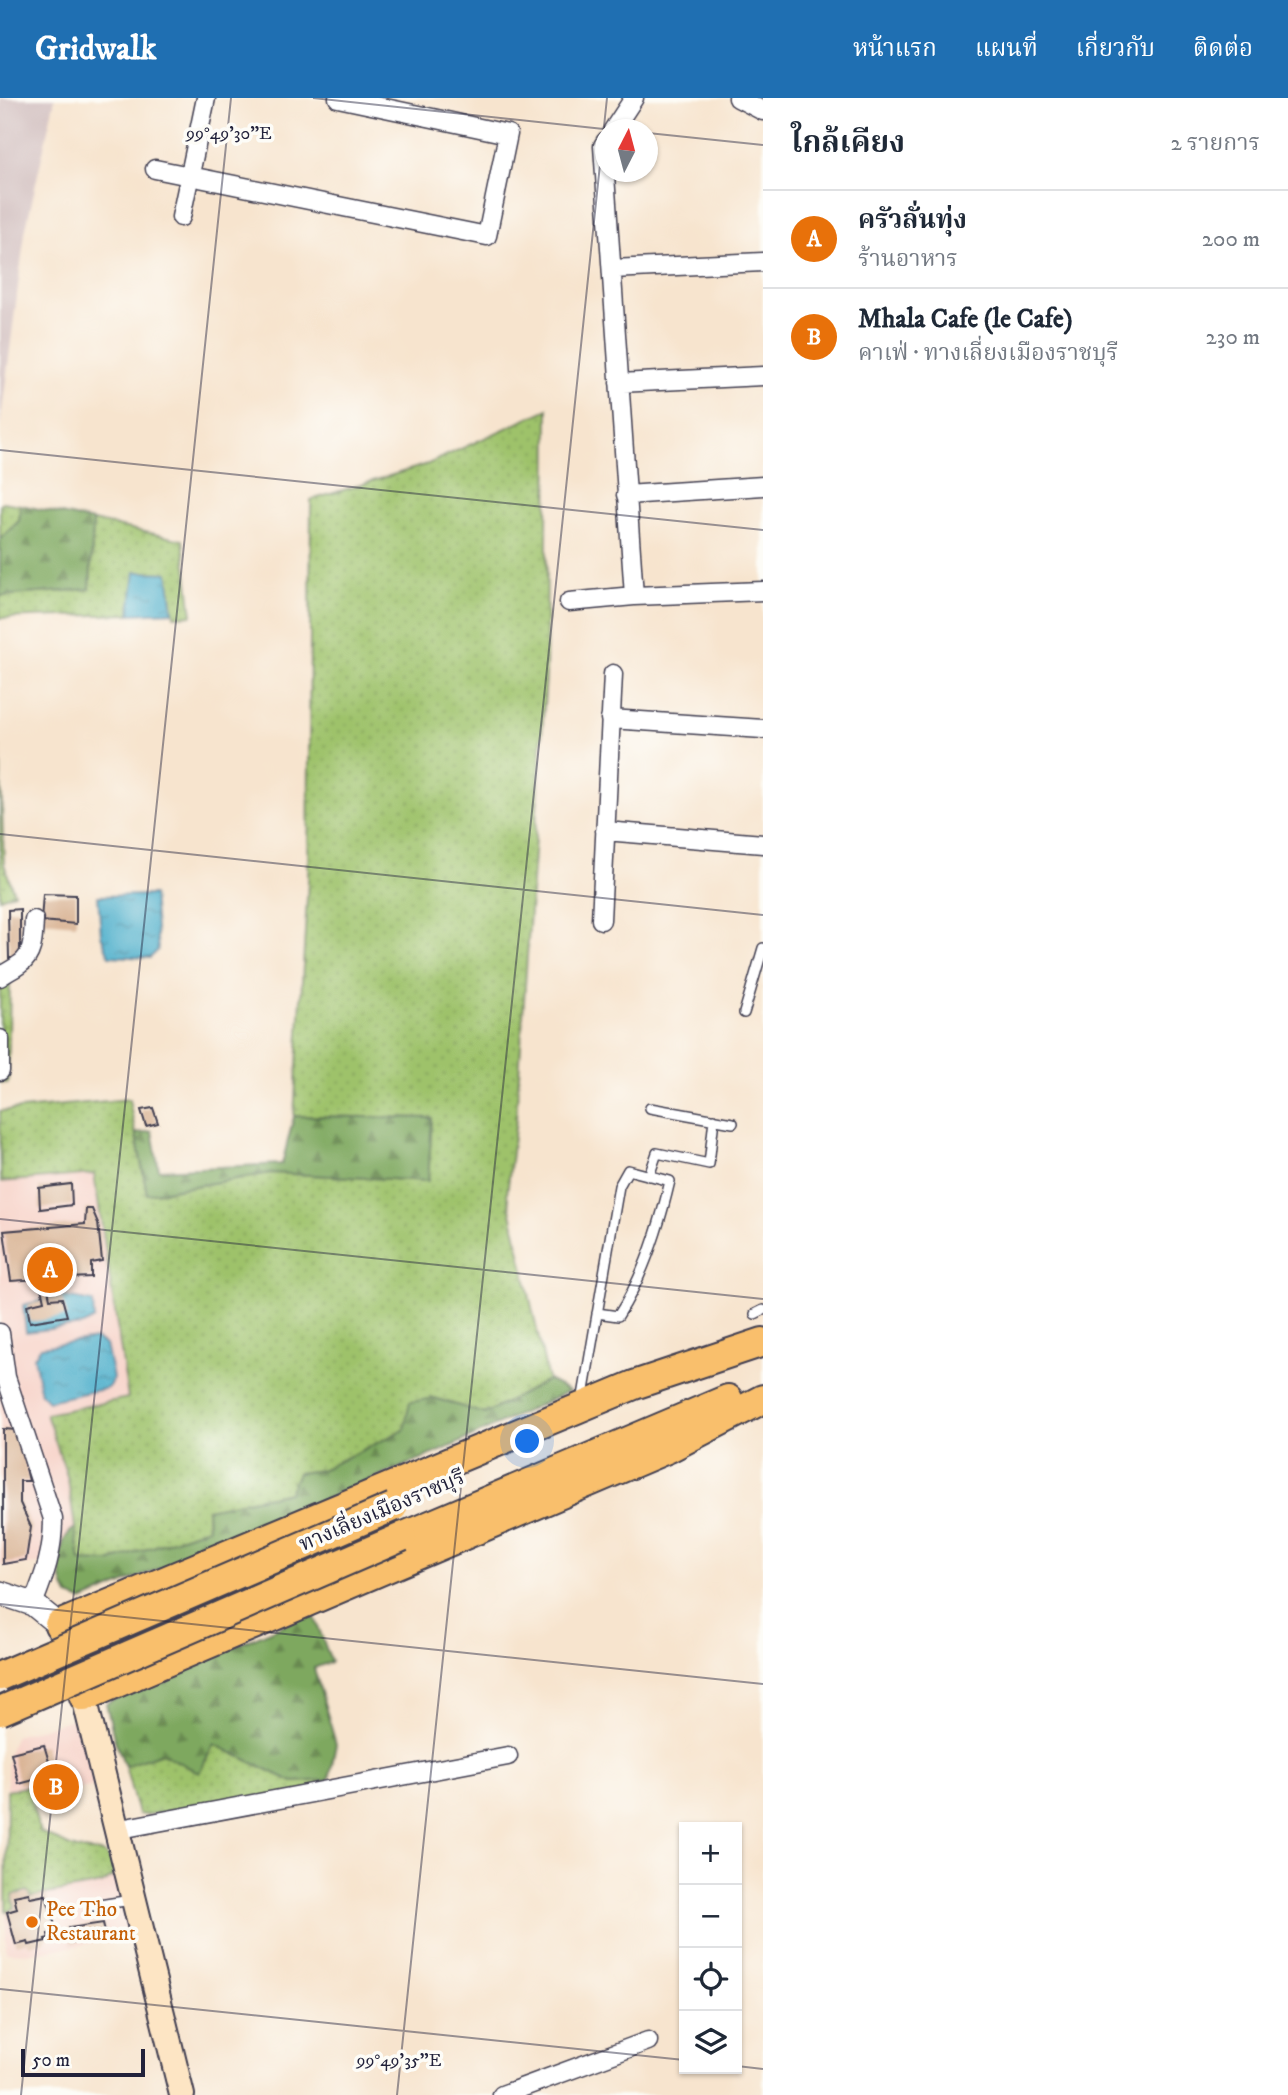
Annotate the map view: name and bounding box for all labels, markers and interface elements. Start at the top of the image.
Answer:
text: Gridwalk [35,29,157,70]
text: หน้าแรก [853,34,937,64]
text: แผนที่ [975,34,1038,64]
text: เกี่ยวกับ [1076,34,1155,64]
text: ติดต่อ [1193,34,1253,64]
north arrow [595,119,658,182]
text: 99°49'30"E [185,123,272,145]
text: ใกล้เคียง [791,125,905,162]
text: 2 รายการ [1171,129,1260,158]
text: ครัวลั่นทุ่ง [858,204,967,237]
text: A [807,225,821,254]
text: 200 m [1202,225,1260,254]
text: ร้านอาหาร [858,245,958,274]
text: Mhala Cafe (le Cafe) [858,303,1073,336]
text: B [807,323,821,352]
text: 230 m [1206,323,1260,352]
text: คาเฟ่ · ทางเลี่ยงเมืองราชบุรี [858,339,1118,368]
pin: A [27,1244,73,1296]
your location [510,1424,544,1458]
street label: ทางเลี่ยงเมืองราชบุรี [294,1461,469,1558]
pin: B [33,1761,79,1813]
map controls [679,1822,742,2074]
button: + [679,1822,742,1885]
button: − [679,1885,742,1948]
place label: Pee Tho Restaurant [46,1897,136,1947]
marker: Pee Tho Restaurant [24,1914,40,1930]
button: locate [679,1948,742,2011]
button: layers [679,2011,742,2074]
scale bar [21,2046,145,2078]
text: 50 m [32,2049,70,2072]
text: 99°49'35"E [355,2050,442,2072]

